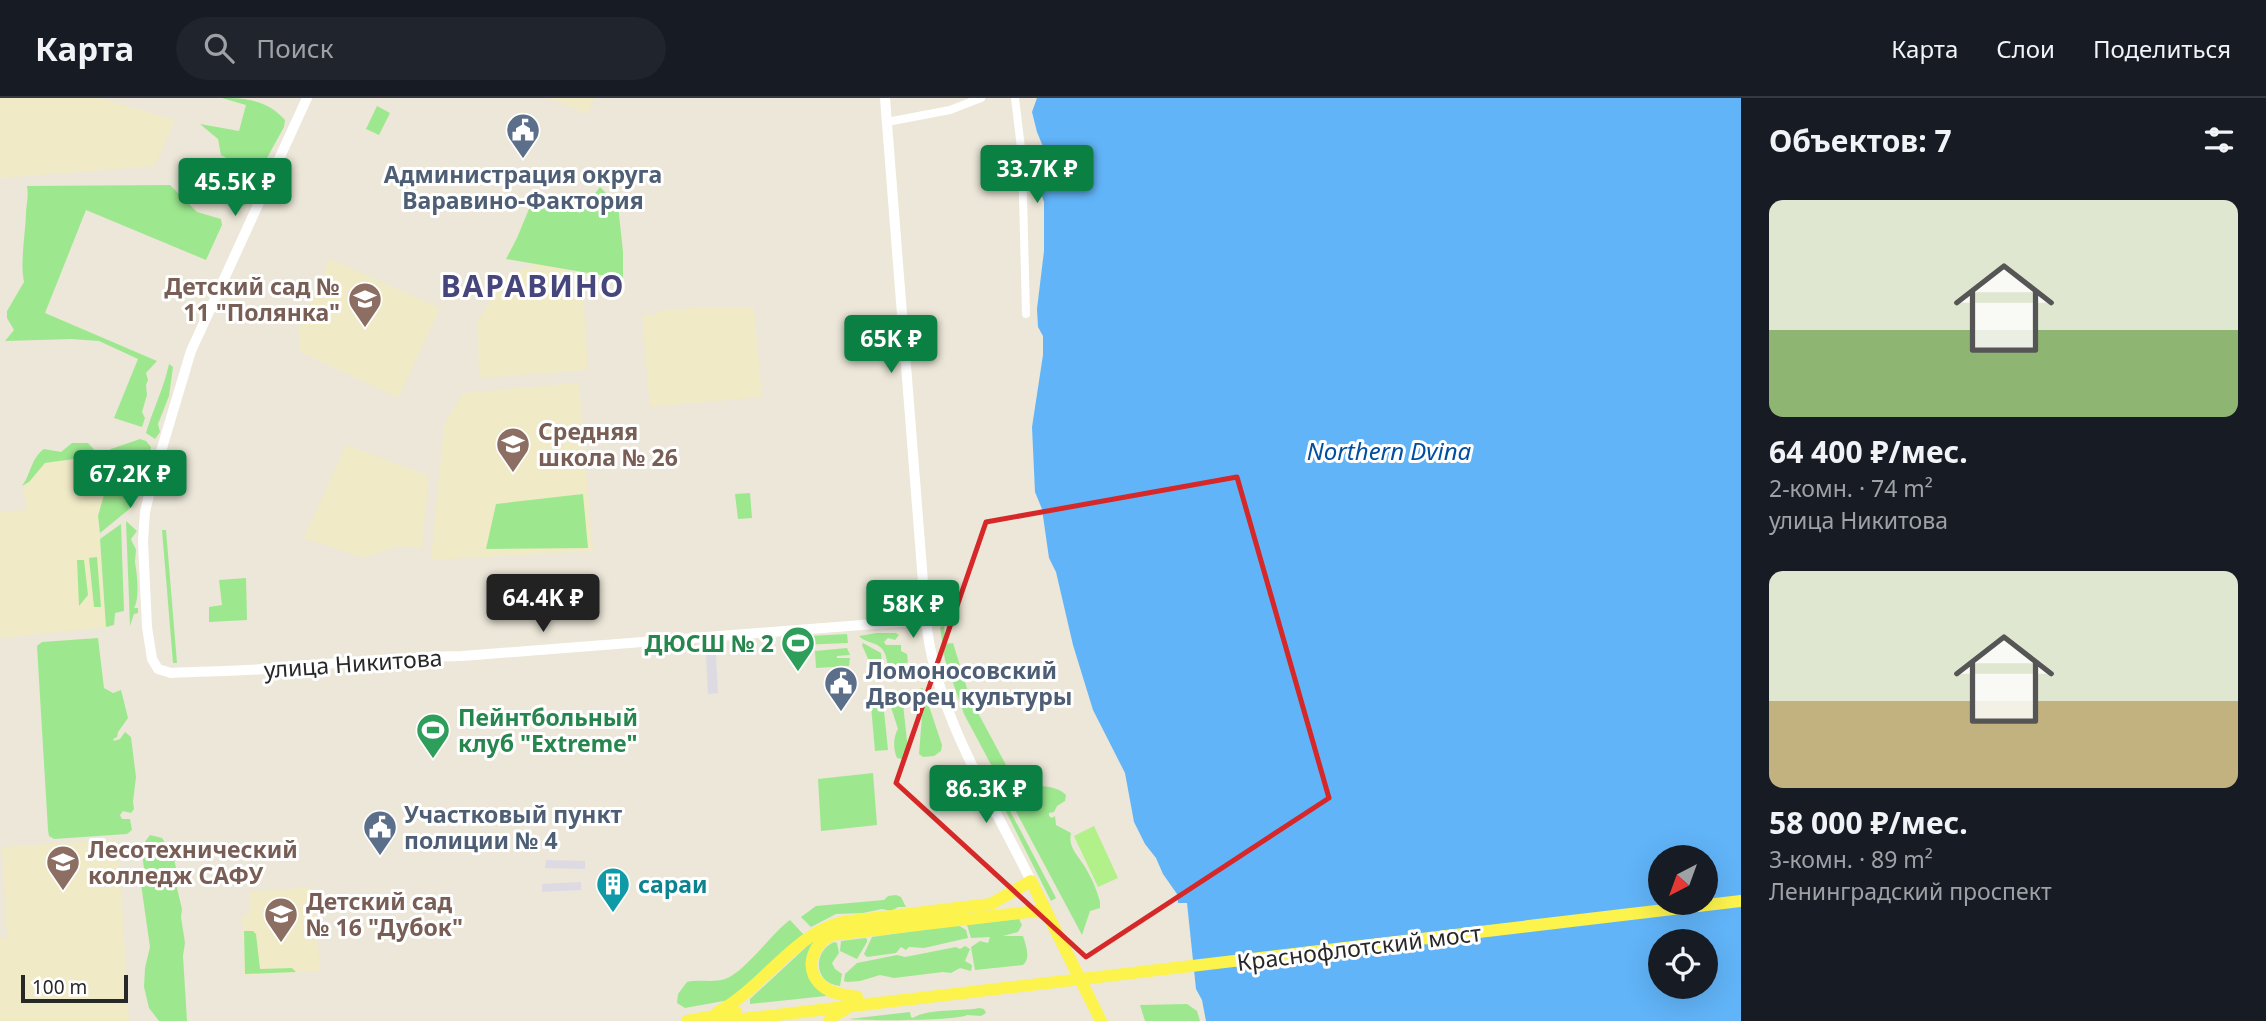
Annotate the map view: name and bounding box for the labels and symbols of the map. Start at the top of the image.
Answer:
public building icon: Администрация округа Варавино-Фактория [504,111,542,160]
pin: 33.7K ₽ [972,146,1102,205]
pin: 45.5K ₽ [170,158,300,218]
place label: Администрация округа Варавино-Фактория [384,158,662,216]
district label: ВАРАВИНО [441,265,625,306]
place label: Детский сад № 11 "Полянка" [164,270,340,328]
school or university icon: Детский сад № 11 "Полянка" [346,280,384,329]
pin: 65K ₽ [842,316,940,375]
place label: Средняя школа № 26 [538,415,678,473]
school or university icon: Средняя школа № 26 [494,425,532,474]
water label: Northern Dvina [1307,434,1472,467]
pin: 67.2K ₽ [65,450,195,510]
pin: 64.4K ₽ [478,574,608,634]
pin: 58K ₽ [864,580,962,640]
sports icon: ДЮСШ № 2 [779,624,817,673]
place label: ДЮСШ № 2 [645,627,774,659]
street label: улица Никитова [263,641,443,685]
place label: Ломоносовский Дворец культуры [866,654,1073,712]
public building icon: Ломоносовский Дворец культуры [822,664,860,713]
place label: Пейнтбольный клуб "Extreme" [458,701,638,759]
sports icon: Пейнтбольный клуб "Extreme" [414,711,452,760]
pin: 86.3K ₽ [921,766,1051,825]
place label: Участковый пункт полиции № 4 [404,798,623,856]
public building icon: Участковый пункт полиции № 4 [361,808,399,857]
place label: Лесотехнический колледж САФУ [88,833,298,891]
school or university icon: Лесотехнический колледж САФУ [44,843,82,892]
north arrow [1648,845,1718,915]
building icon: сараи [594,865,632,914]
place label: сараи [638,868,708,900]
place label: Детский сад № 16 "Дубок" [306,885,463,943]
school or university icon: Детский сад № 16 "Дубок" [262,895,300,944]
street label: Краснофлотский мост [1235,916,1483,978]
scale bar [21,972,128,1004]

